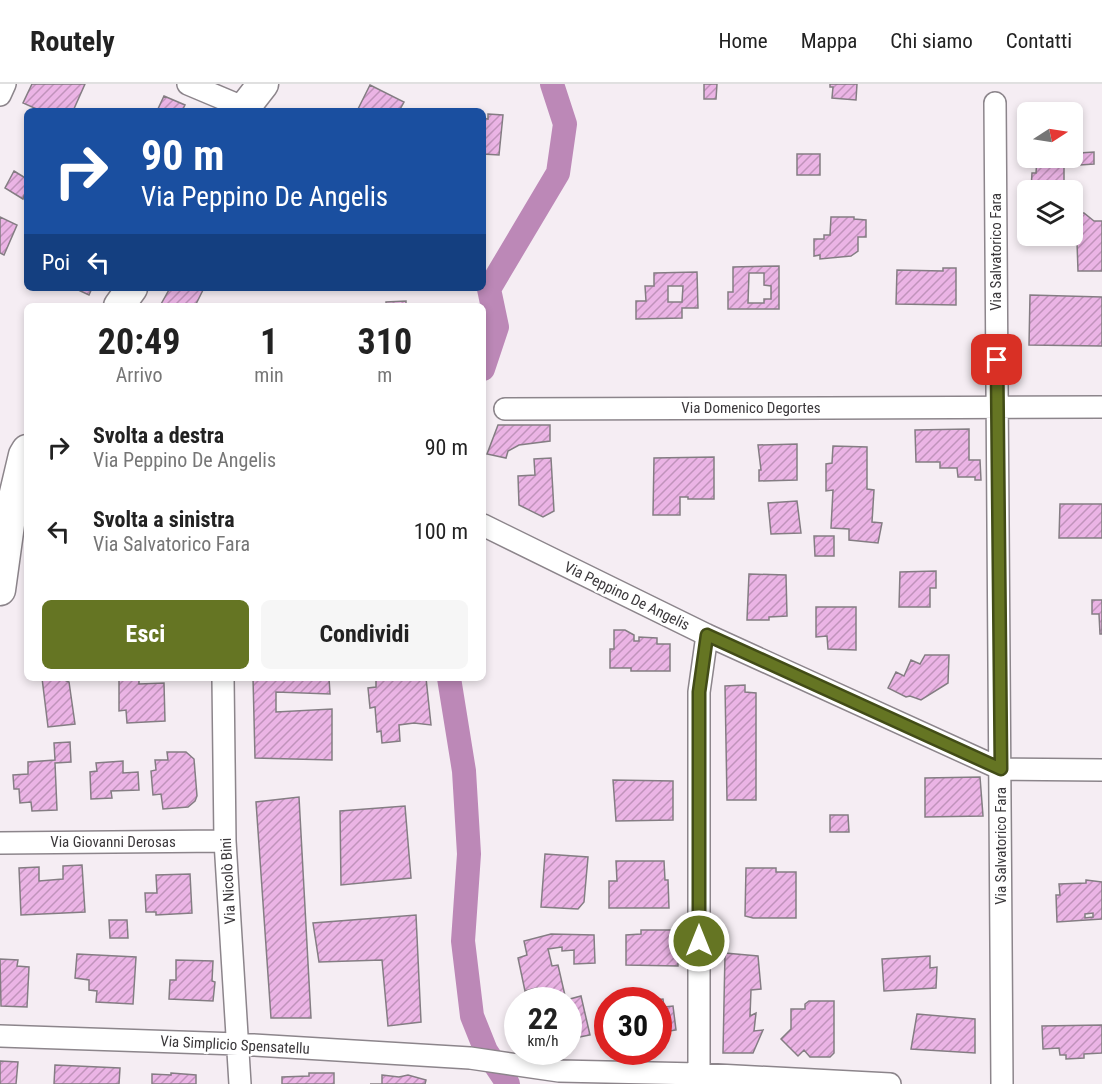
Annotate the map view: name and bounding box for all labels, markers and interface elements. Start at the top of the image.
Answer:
text: Routely [30,25,115,58]
text: Home [718,29,768,53]
text: Mappa [801,29,857,53]
text: Chi siamo [890,29,973,53]
text: Contatti [1006,29,1072,53]
north arrow [1017,102,1083,168]
map controls [1017,102,1083,246]
text: 90 m [141,131,224,180]
icon: right [42,132,120,210]
button: layers [1017,180,1083,246]
text: Via Peppino De Angelis [141,181,388,213]
street label: Via Salvatorico Fara [987,193,1005,311]
icon: left [82,246,115,279]
text: Poi [42,250,70,275]
text: 20:49 [98,321,180,363]
text: 1 [260,321,278,363]
text: 310 [358,321,412,363]
pin [971,334,1022,385]
icon: arrive [980,343,1013,376]
text: Arrivo [116,363,163,387]
text: min [254,363,284,387]
text: m [377,363,392,387]
street label: Via Domenico Degortes [681,399,821,417]
text: Svolta a destra [93,423,224,448]
icon: right [42,431,75,464]
text: 90 m [425,435,468,460]
text: Via Peppino De Angelis [93,448,276,472]
text: Svolta a sinistra [93,507,235,532]
icon: left [42,515,75,548]
text: 100 m [414,519,468,544]
text: Via Salvatorico Fara [93,532,250,556]
street label: Via Peppino De Angelis [561,558,693,634]
button: Esci [42,600,249,669]
button: Condividi [261,600,468,669]
street label: Via Salvatorico Fara [992,787,1010,905]
street label: Via Giovanni Derosas [50,833,176,851]
street label: Via Nicolò Bini [217,837,239,925]
position arrow [667,909,731,973]
speed limit sign: 30 [594,987,672,1065]
text: 22 [528,1001,558,1036]
street label: Via Simplicio Spensatellu [160,1032,310,1058]
text: km/h [528,1032,558,1050]

